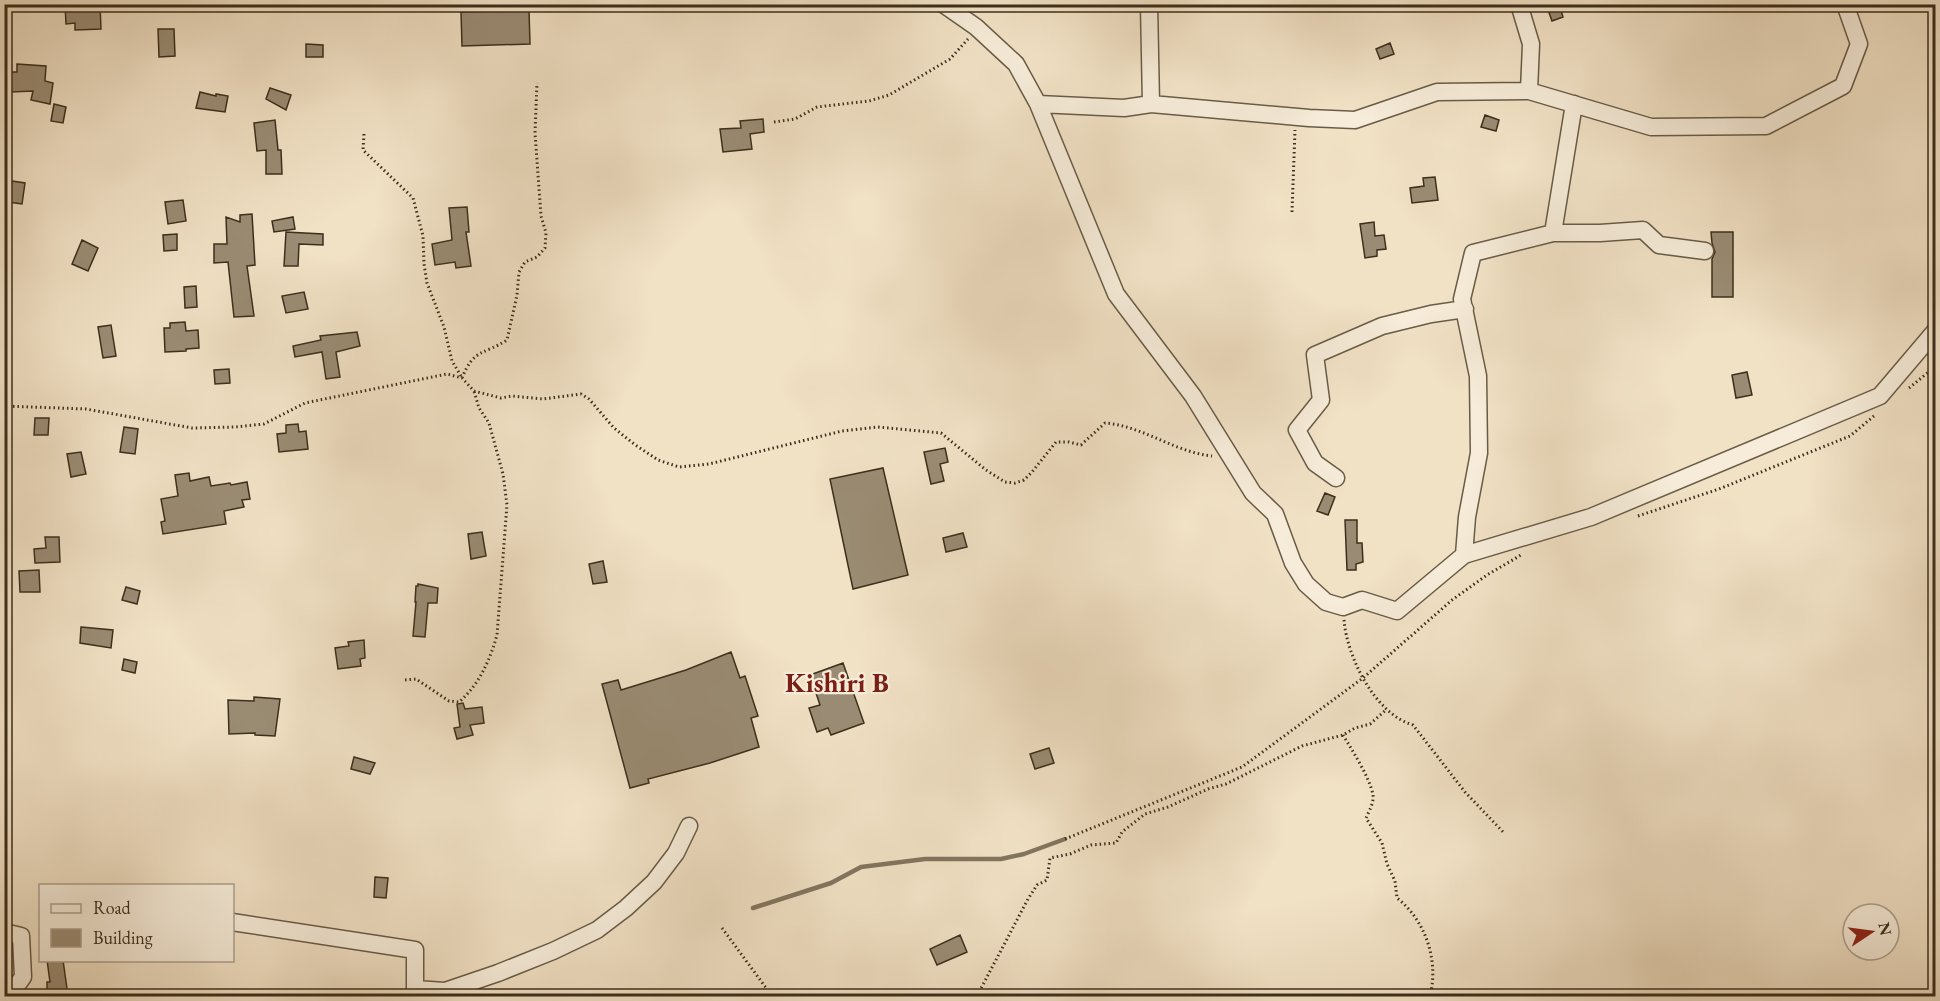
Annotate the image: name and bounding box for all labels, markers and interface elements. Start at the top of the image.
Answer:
district label: Kishiri B [785,665,889,700]
legend [39,884,234,962]
text: Road [93,896,132,919]
north arrow [1841,902,1901,962]
text: N [1873,920,1897,937]
text: Building [93,926,153,949]

